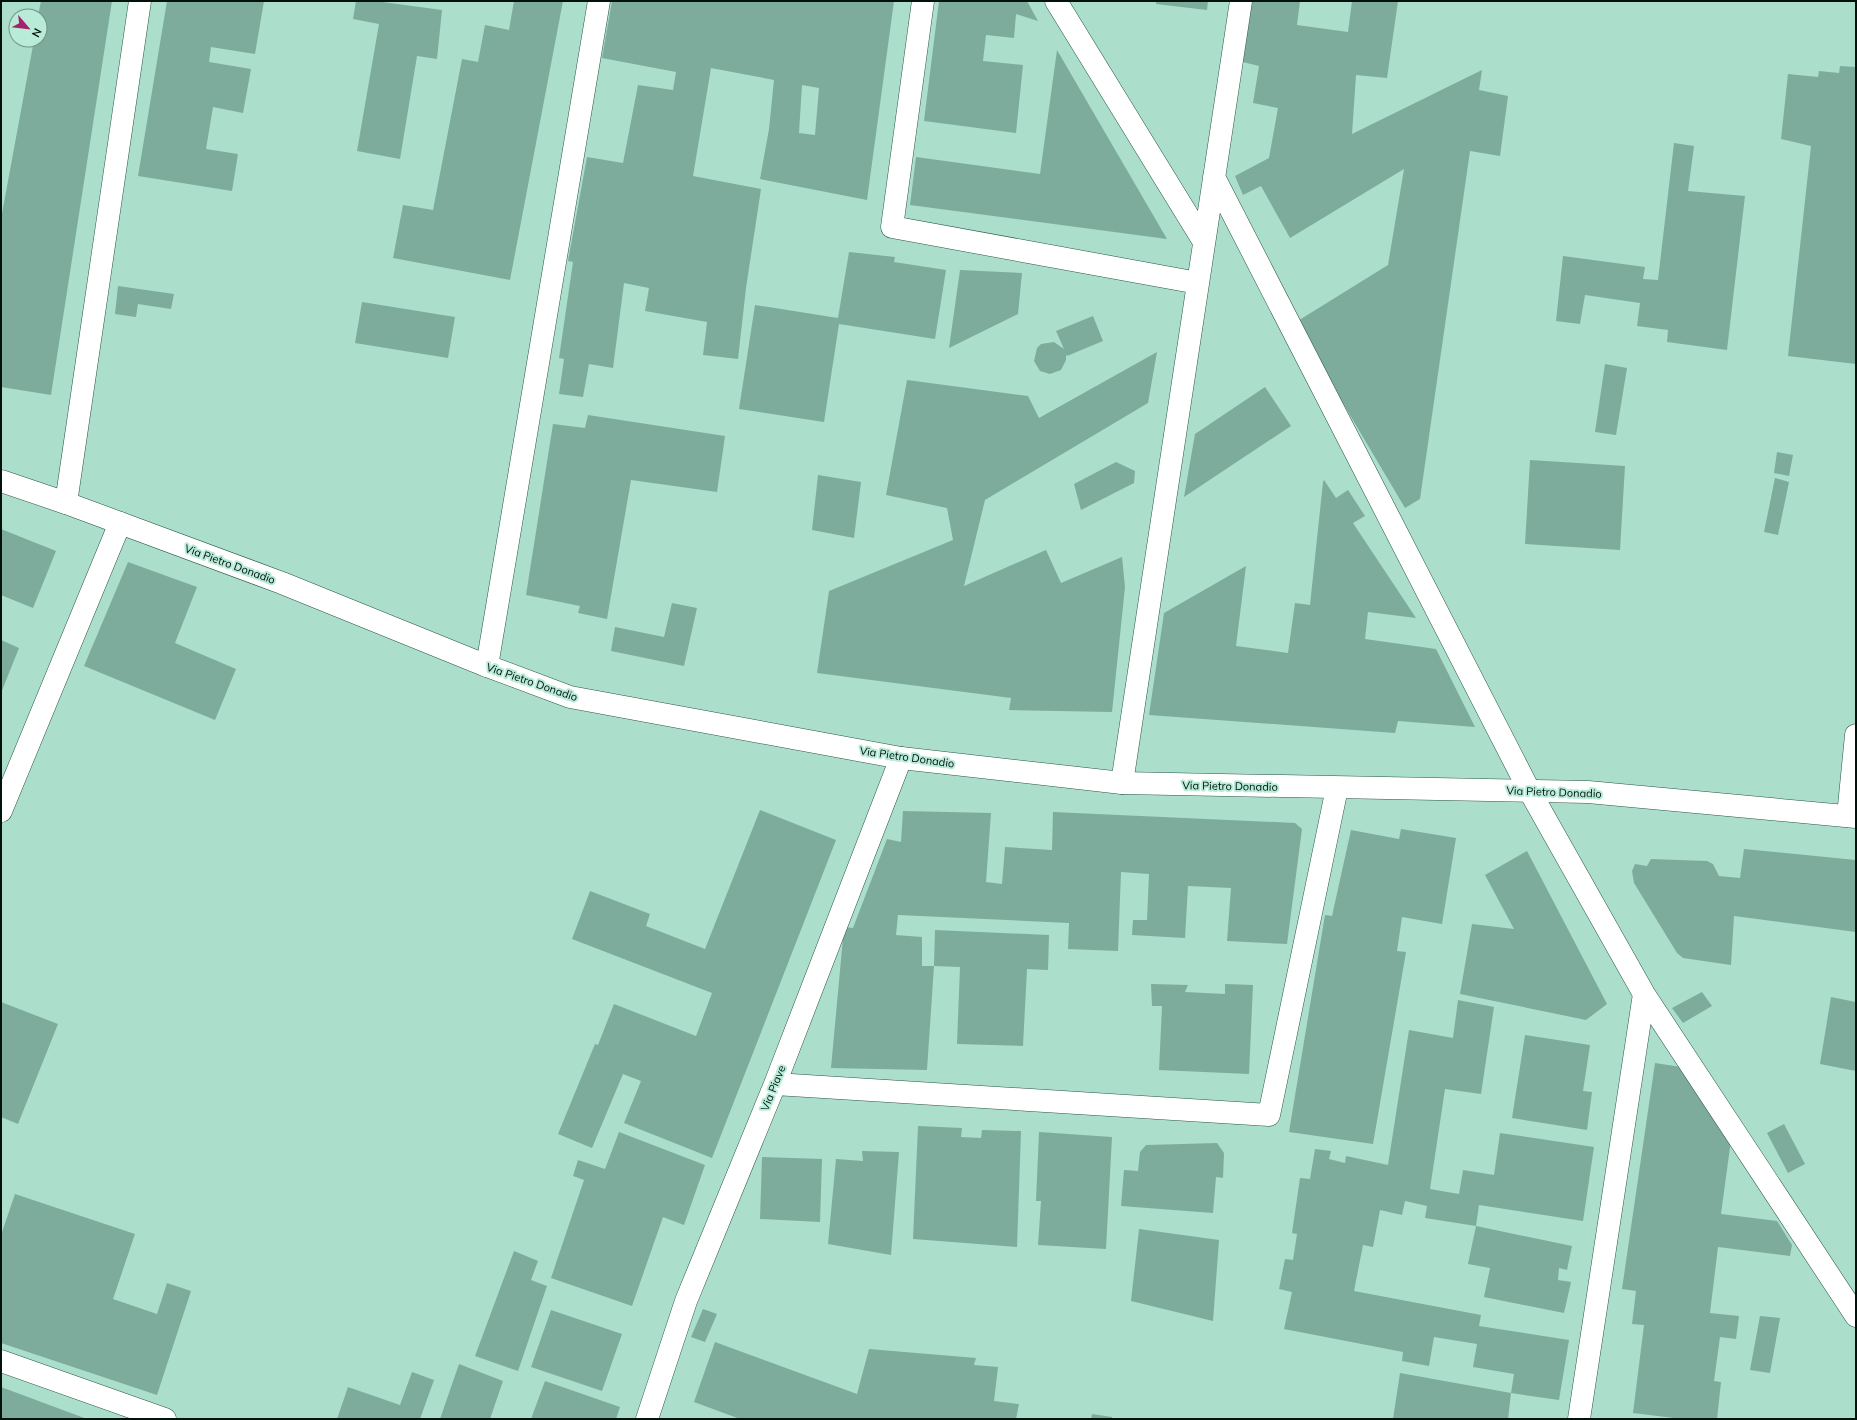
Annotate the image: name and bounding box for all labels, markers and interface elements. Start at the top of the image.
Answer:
north arrow [8,8,48,48]
text: N [29,26,45,40]
street label: Via Pietro Donadio [183,541,277,587]
street label: Via Pietro Donadio [485,660,579,704]
street label: Via Pietro Donadio [859,743,955,771]
street label: Via Pietro Donadio [1182,778,1278,794]
street label: Via Pietro Donadio [1506,783,1602,801]
street label: Via Piave [758,1063,788,1113]

